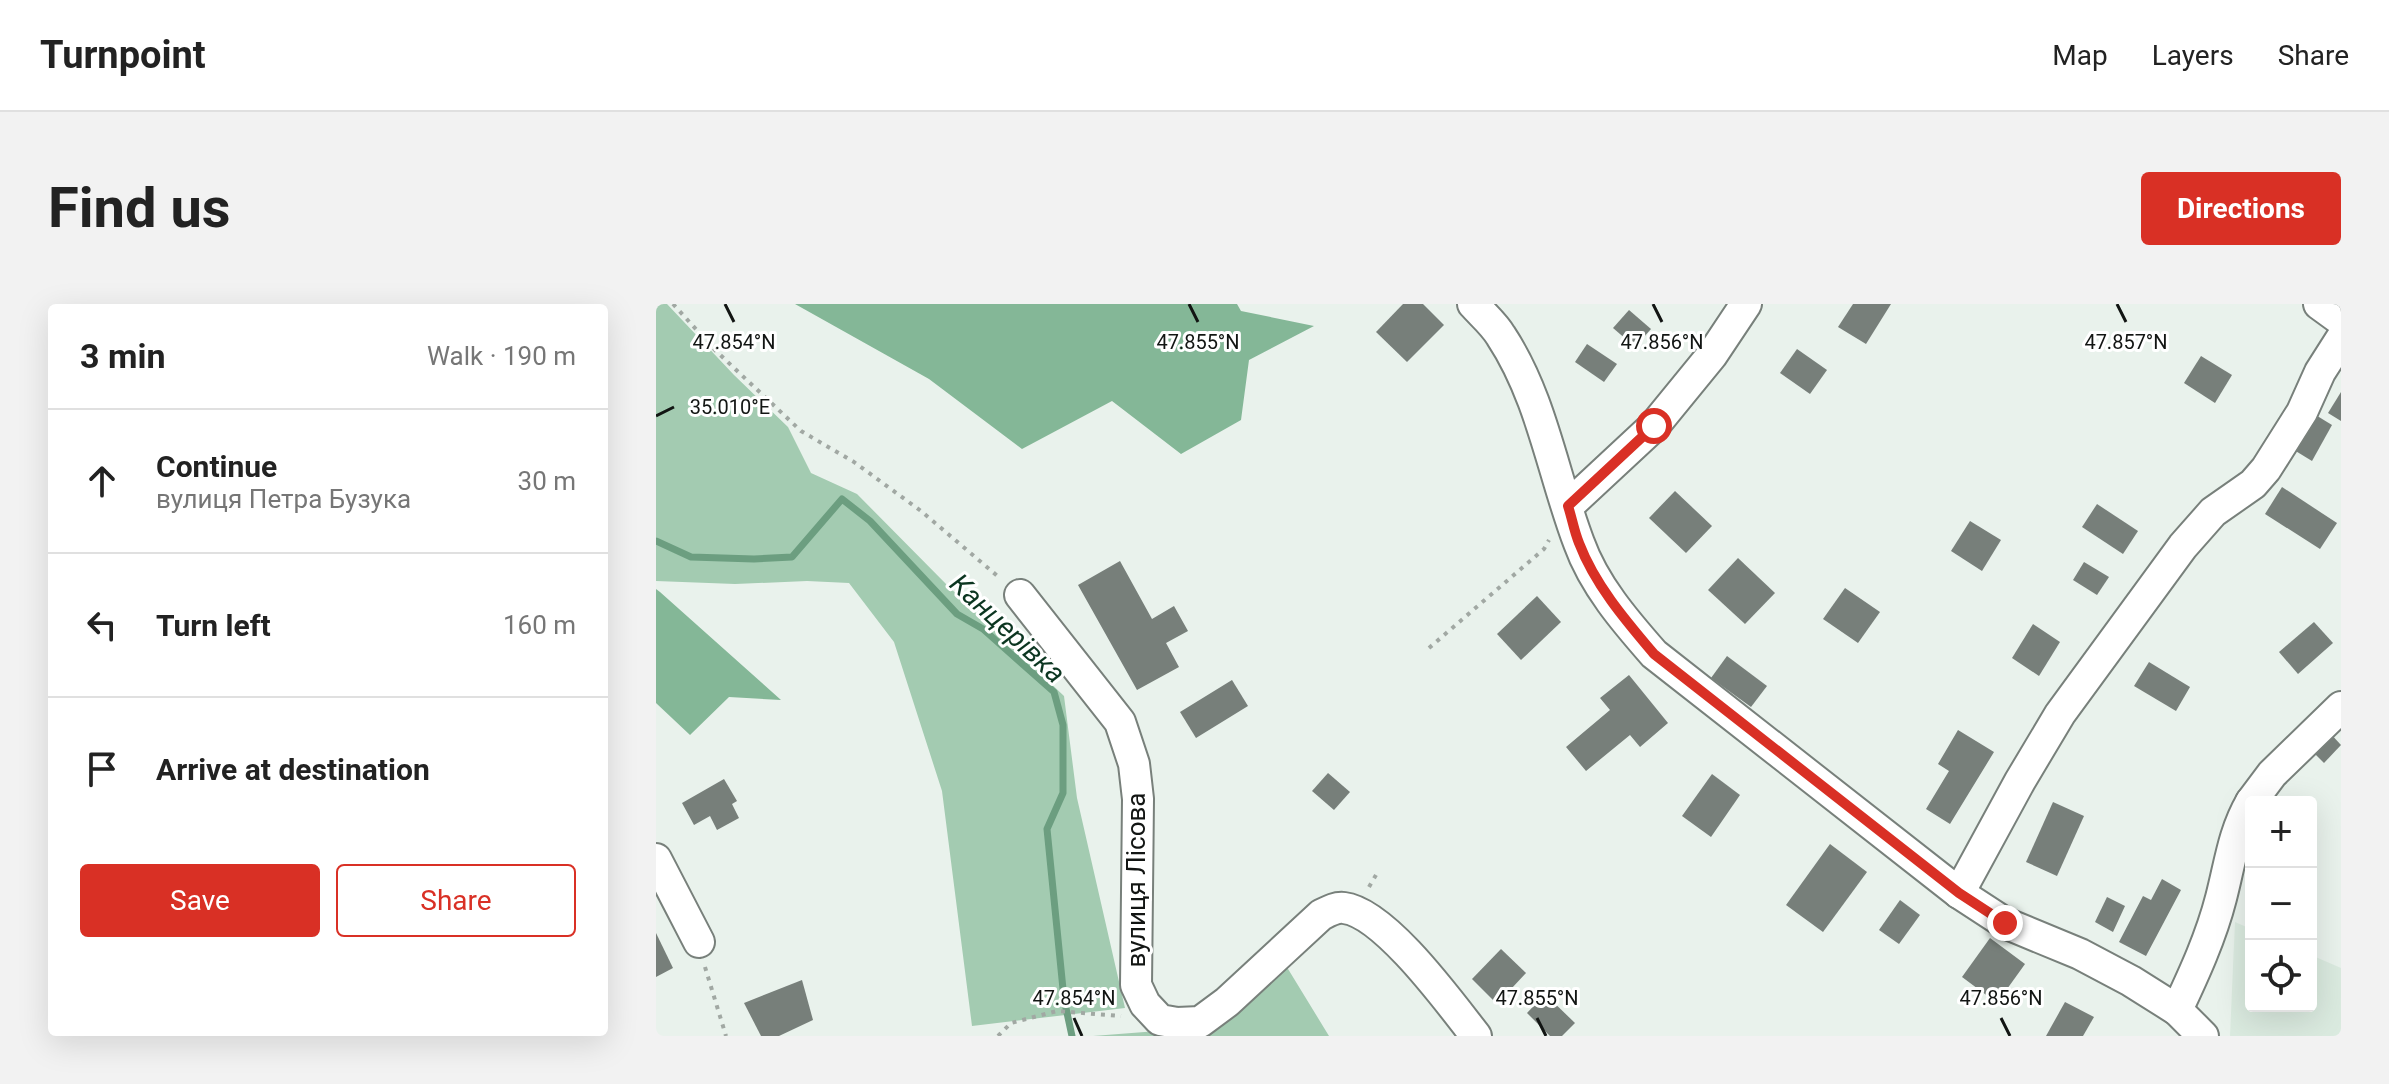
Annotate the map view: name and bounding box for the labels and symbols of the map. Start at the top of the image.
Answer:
text: 47.854°N [692,330,776,354]
text: 47.855°N [1156,330,1240,354]
text: 47.856°N [1620,330,1704,354]
text: 47.857°N [2084,330,2168,354]
text: 35.010°E [690,395,770,419]
route start [1636,408,1672,444]
water label: Канцерівка [943,567,1072,690]
street label: вулиця Лісова [1121,792,1151,968]
route end [1987,905,2023,941]
text: 47.854°N [1032,986,1116,1010]
text: 47.855°N [1495,986,1579,1010]
text: 47.856°N [1959,986,2043,1010]

